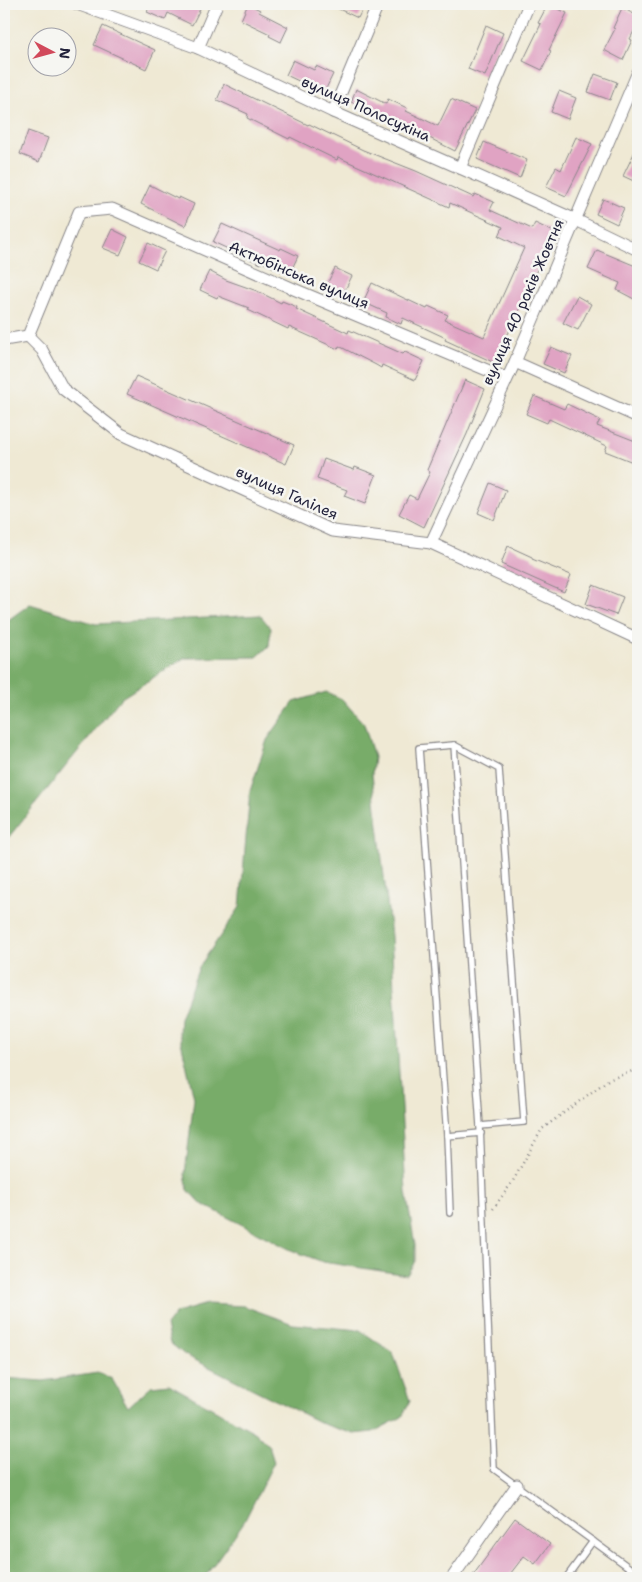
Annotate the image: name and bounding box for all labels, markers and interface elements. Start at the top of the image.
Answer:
north arrow [28,28,78,78]
text: N [55,47,74,60]
street label: вулиця Полосухіна [298,72,434,147]
street label: вулиця 40 років Жовтня [477,216,569,388]
street label: Актюбінська вулиця [226,236,372,314]
street label: вулиця Галілея [233,462,341,524]

